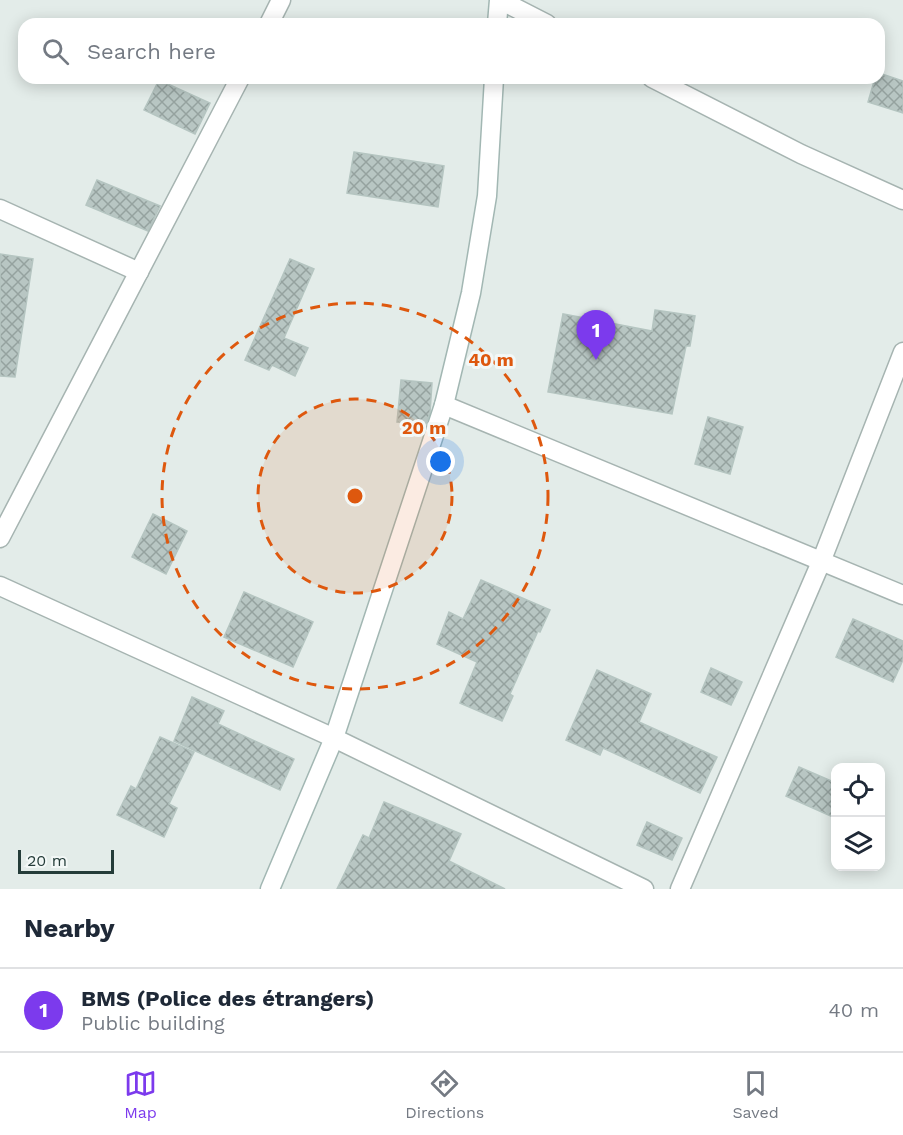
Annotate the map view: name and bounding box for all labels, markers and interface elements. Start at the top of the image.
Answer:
search box [18,18,885,84]
icon: search [39,35,72,68]
text: Search here [87,39,216,64]
pin: 1 [576,310,616,360]
text: 40 m [468,349,514,370]
text: 20 m [402,417,446,438]
your location [426,447,455,476]
centre of rings [345,486,365,506]
map controls [831,763,885,871]
button: locate [831,763,885,817]
button: layers [831,817,885,871]
scale bar [18,847,114,874]
text: 20 m [27,851,67,870]
text: Nearby [24,913,115,943]
text: BMS (Police des étrangers) [81,986,374,1011]
text: 1 [39,998,48,1022]
text: 40 m [828,998,879,1022]
text: Public building [81,1011,225,1035]
tab: Map [124,1067,157,1122]
tab: Directions [405,1067,484,1122]
tab: Saved [732,1067,779,1122]

